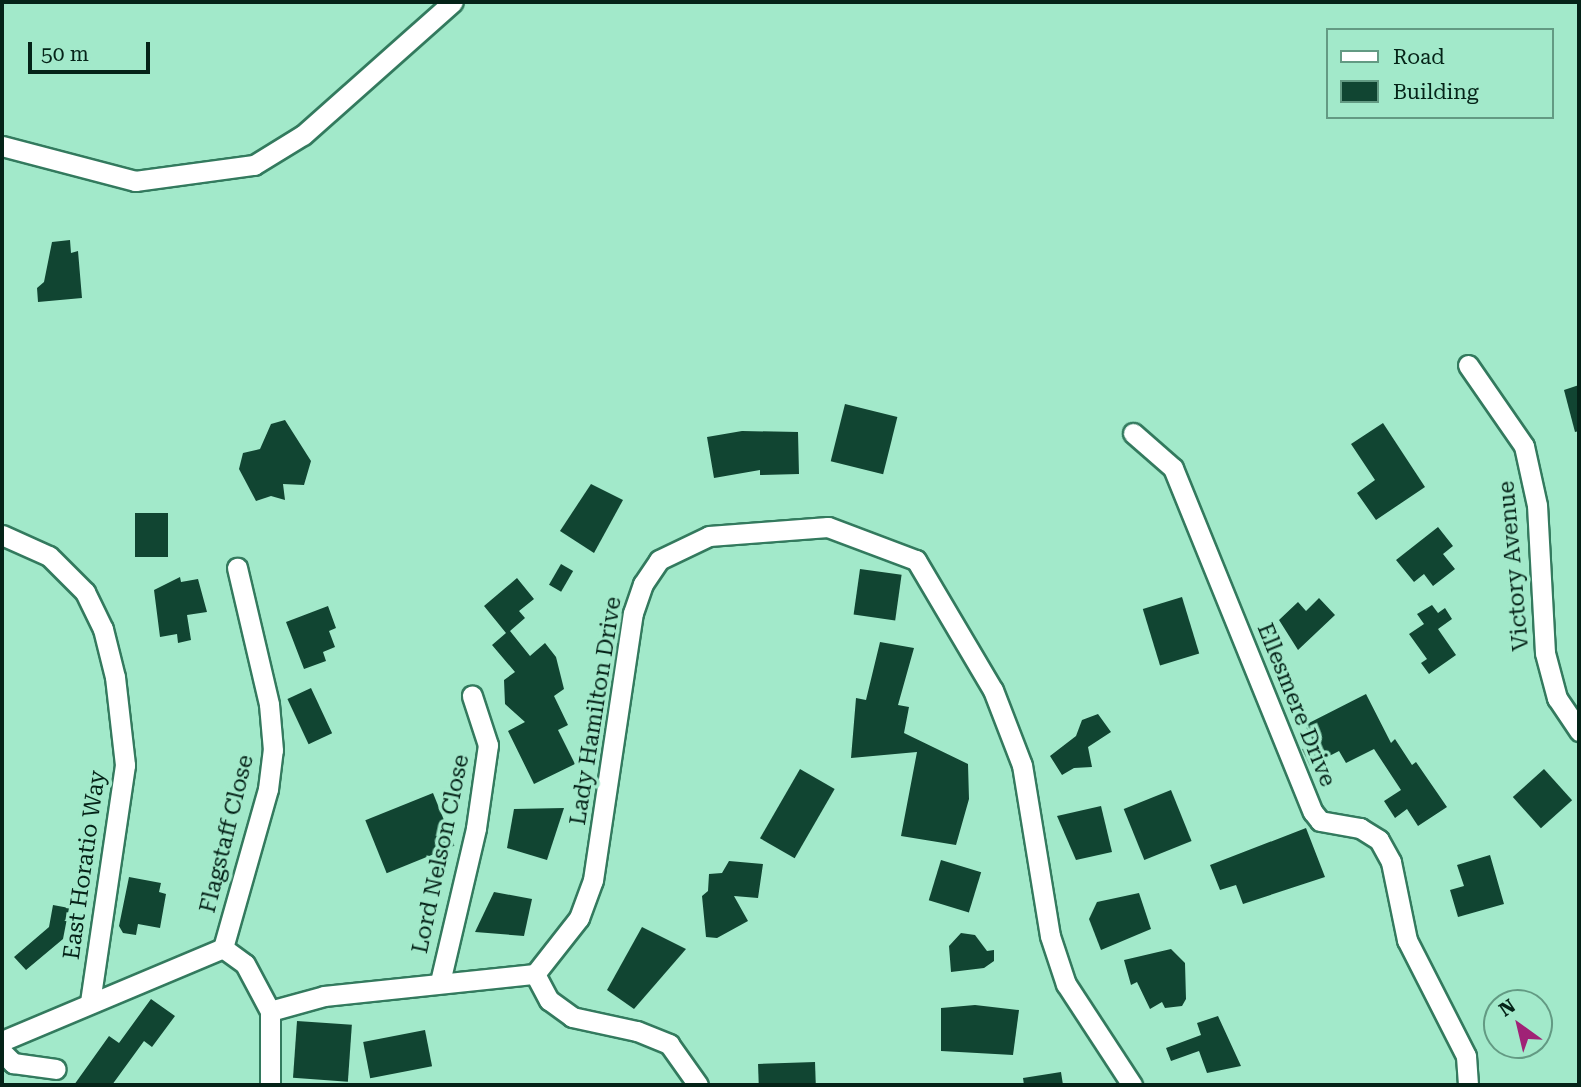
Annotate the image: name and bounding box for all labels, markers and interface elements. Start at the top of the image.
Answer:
scale bar [32,28,154,72]
legend [1326,28,1553,119]
text: 50 m [41,42,89,66]
text: Road [1393,45,1445,69]
text: Building [1393,80,1479,104]
street label: Victory Avenue [1493,480,1535,652]
street label: Lady Hamilton Drive [564,595,628,827]
street label: Ellesmere Drive [1251,619,1341,791]
street label: Flagstaff Close [194,752,260,916]
street label: Lord Nelson Close [406,752,476,956]
street label: East Horatio Way [58,769,112,961]
north arrow [1483,989,1553,1059]
text: N [1495,994,1520,1021]

